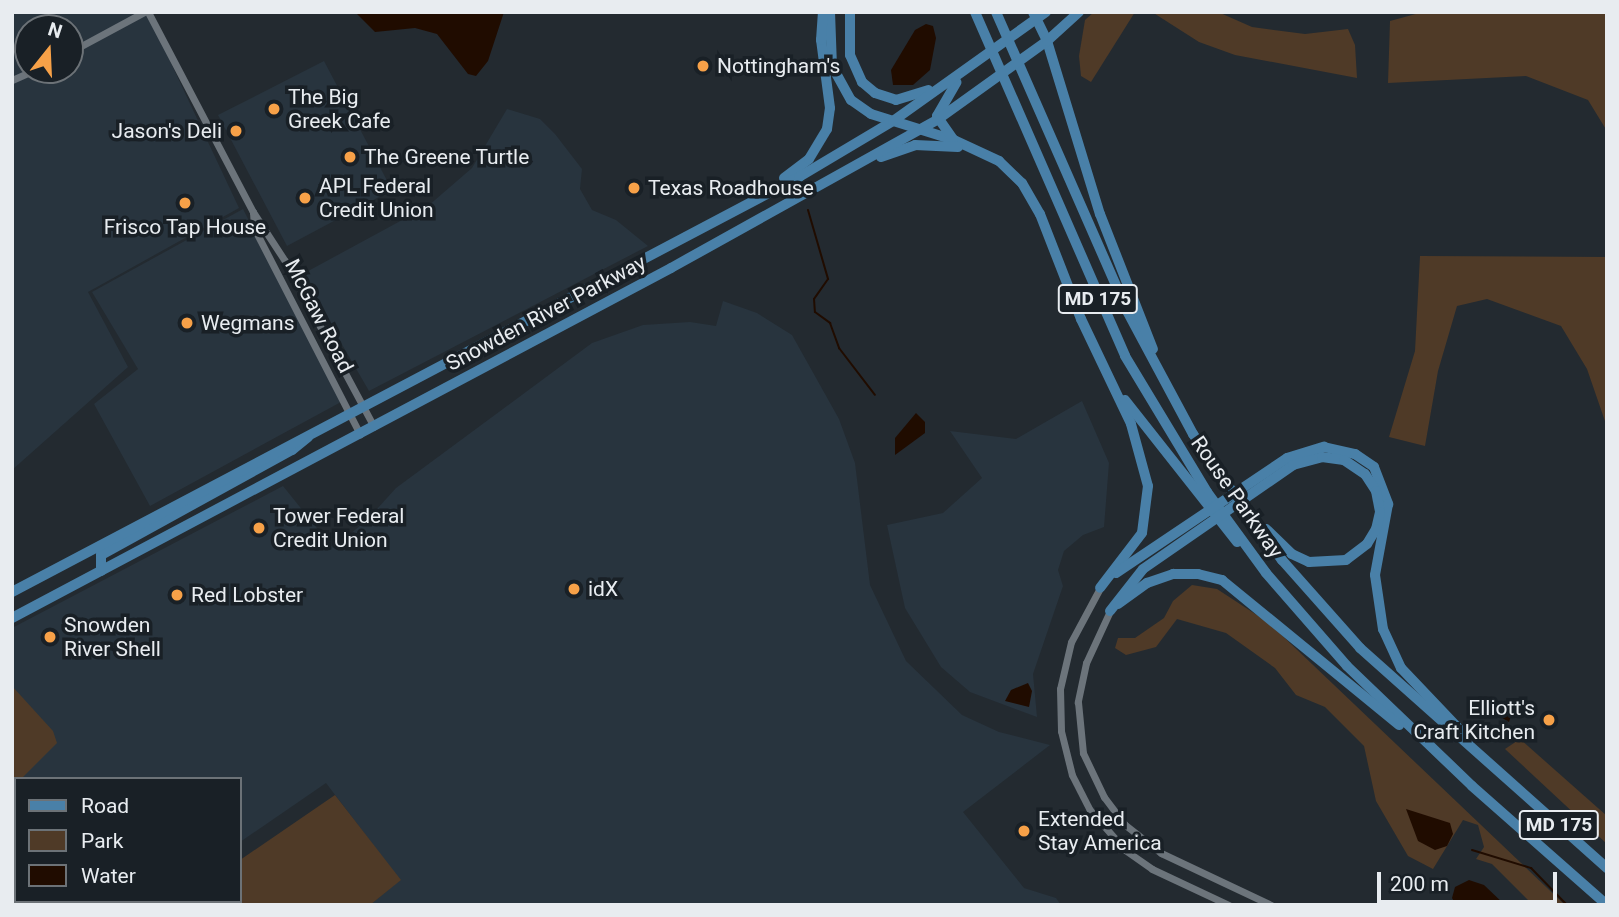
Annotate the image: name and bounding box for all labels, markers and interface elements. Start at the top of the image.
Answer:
north arrow [14,14,84,84]
text: N [45,17,65,43]
place label: Nottingham's [717,53,840,79]
marker: Nottingham's [695,58,711,74]
place label: The Big Greek Cafe [288,84,391,134]
marker: The Big Greek Cafe [266,101,282,117]
place label: Jason's Deli [112,118,222,144]
marker: Jason's Deli [228,123,244,139]
place label: The Greene Turtle [364,144,530,170]
marker: The Greene Turtle [342,149,358,165]
place label: APL Federal Credit Union [319,173,434,223]
place label: Texas Roadhouse [648,175,814,201]
marker: Texas Roadhouse [626,180,642,196]
marker: APL Federal Credit Union [297,190,313,206]
marker: Frisco Tap House [177,195,193,211]
place label: Frisco Tap House [104,214,266,240]
street label: Snowden River Parkway [442,250,650,376]
street label: McGaw Road [280,255,358,377]
road number: MD 175 [1058,284,1138,314]
place label: Wegmans [201,310,295,336]
marker: Wegmans [179,315,195,331]
street label: Rouse Parkway [1186,431,1288,563]
place label: Tower Federal Credit Union [273,503,404,553]
marker: Tower Federal Credit Union [251,520,267,536]
place label: idX [588,576,618,602]
marker: idX [566,581,582,597]
place label: Red Lobster [191,582,303,608]
marker: Red Lobster [169,587,185,603]
place label: Snowden River Shell [64,612,161,662]
marker: Snowden River Shell [42,629,58,645]
place label: Elliott's Craft Kitchen [1413,695,1535,745]
marker: Elliott's Craft Kitchen [1541,712,1557,728]
legend [14,777,242,903]
text: Road [81,794,129,818]
place label: Extended Stay America [1038,806,1162,856]
road number: MD 175 [1519,810,1599,840]
marker: Extended Stay America [1016,823,1032,839]
text: Park [81,829,123,853]
scale bar [1381,858,1561,902]
text: Water [81,864,136,888]
text: 200 m [1390,872,1449,896]

